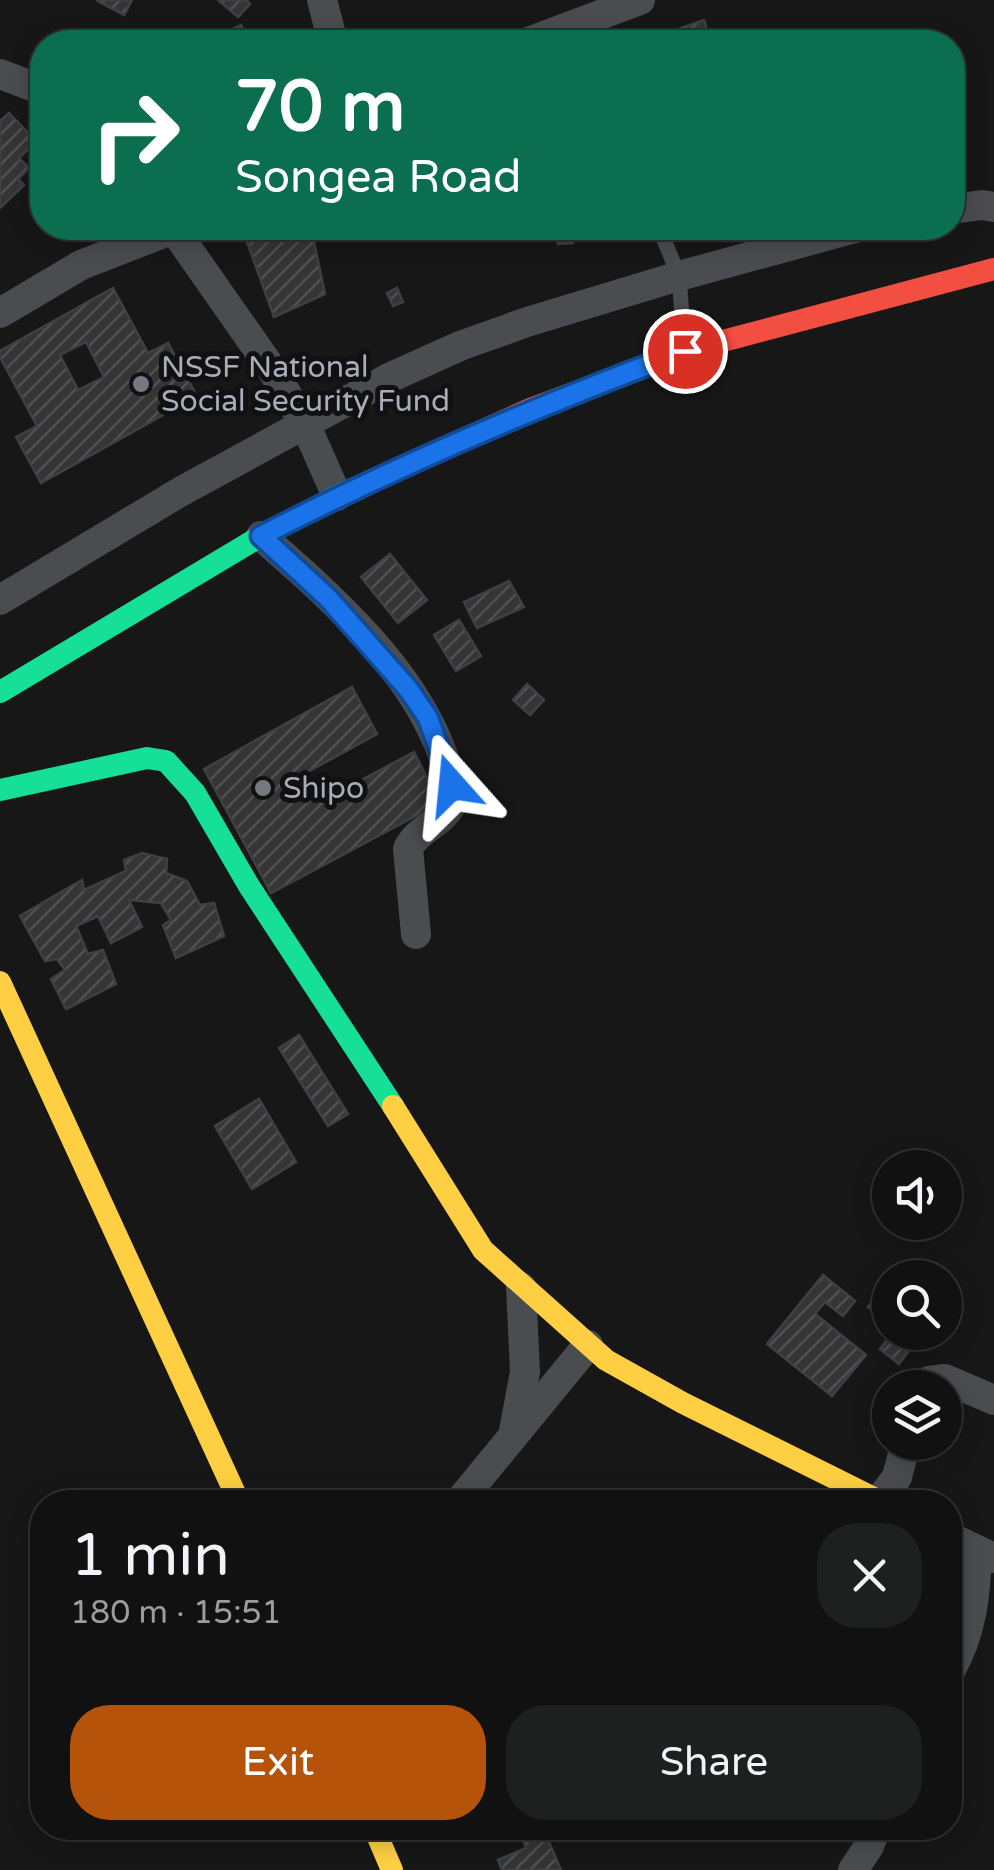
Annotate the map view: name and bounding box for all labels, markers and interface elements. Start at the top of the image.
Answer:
text: 70 m [235,66,405,150]
icon: right [70,70,200,200]
text: Songea Road [235,151,521,205]
pin [643,309,728,394]
icon: arrive [658,324,713,379]
place label: NSSF National Social Security Fund [161,349,450,420]
marker: NSSF National Social Security Fund [130,373,152,395]
position arrow [400,733,504,837]
place label: Shipo [283,770,364,807]
marker: Shipo [252,777,274,799]
map controls [872,1150,962,1460]
button: sound [872,1150,962,1240]
button: search [872,1260,962,1350]
button: layers [872,1370,962,1460]
text: 1 min [70,1520,230,1592]
button: close [817,1523,922,1628]
text: 180 m · 15:51 [70,1594,282,1632]
button: Exit [70,1705,486,1820]
button: Share [506,1705,922,1820]

